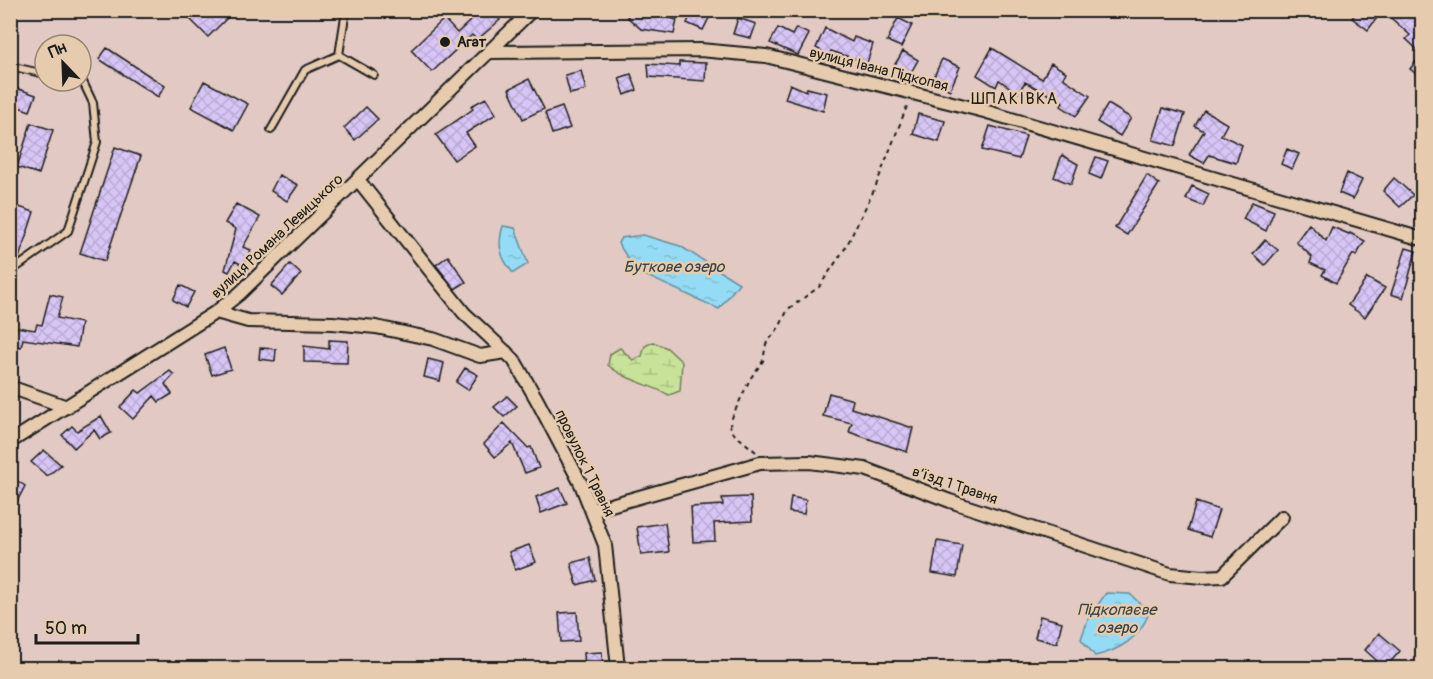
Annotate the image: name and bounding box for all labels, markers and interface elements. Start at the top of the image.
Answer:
north arrow [33,33,93,93]
place label: Агат [457,33,487,52]
marker: Агат [438,35,452,49]
text: Пн [46,37,70,63]
street label: вулиця Івана Підкопая [807,43,950,96]
district label: ШПАКІВКА [971,89,1059,109]
street label: вулиця Романа Левицького [207,170,347,303]
water label: Буткове озеро [624,257,726,277]
street label: провулок 1 Травня [550,407,619,520]
street label: в’їзд 1 Травня [910,462,1000,509]
water label: Підкопаєве озеро [1078,600,1159,638]
scale bar [36,607,138,645]
text: 50 m [45,617,87,640]

